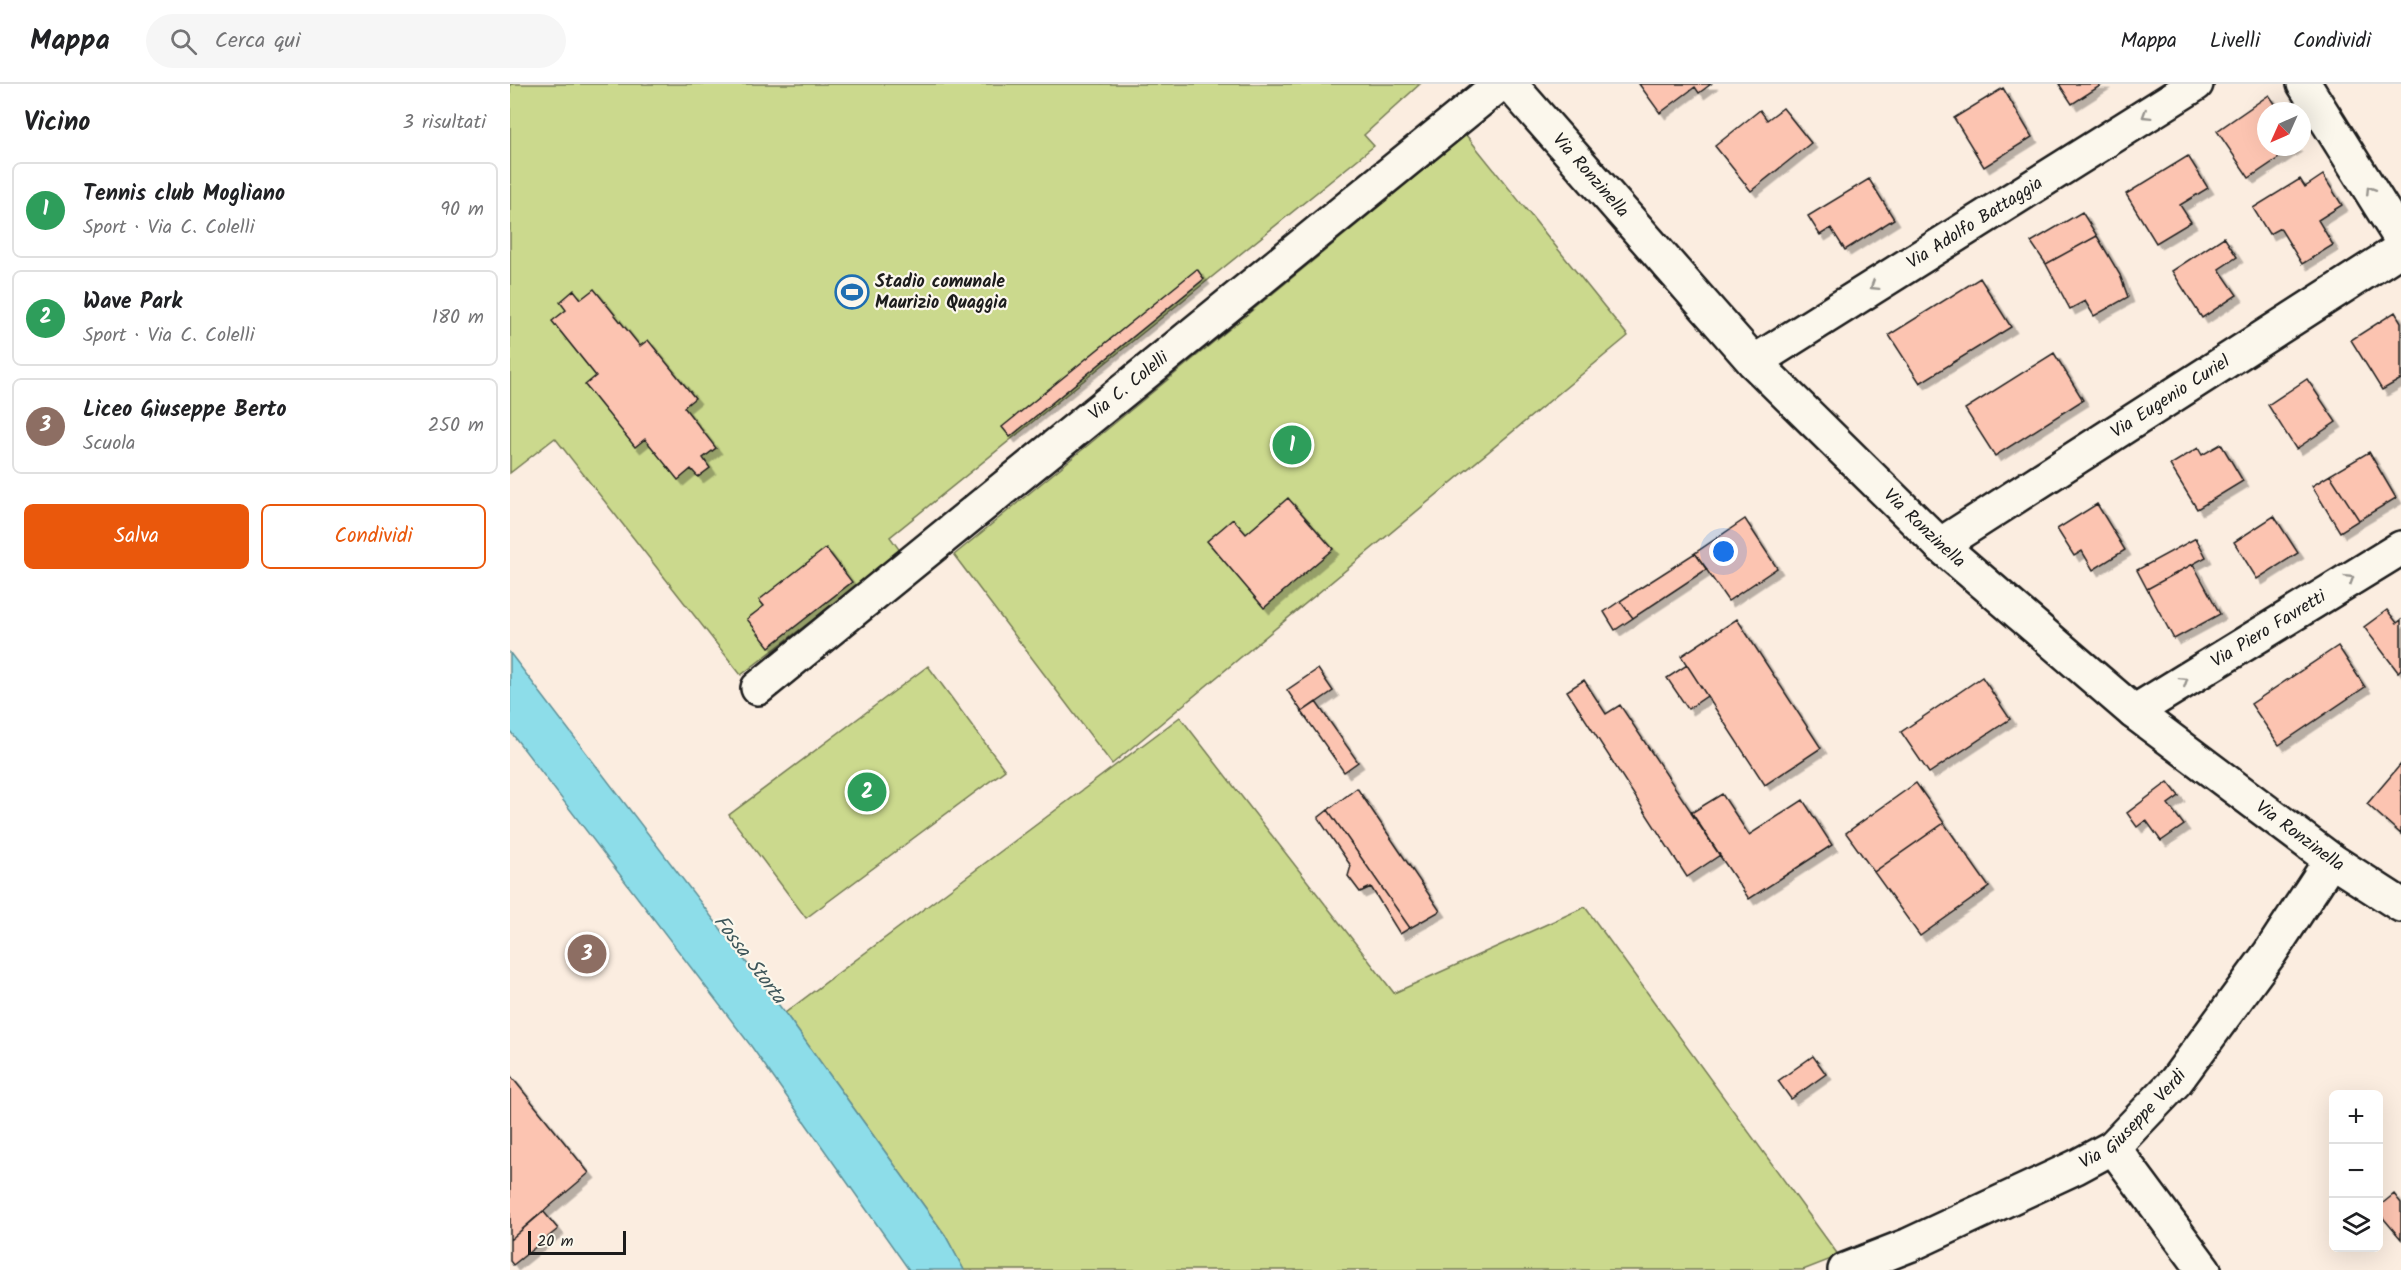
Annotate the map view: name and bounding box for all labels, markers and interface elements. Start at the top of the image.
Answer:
search box [146,14,566,68]
text: Mappa [30,19,110,64]
text: Cerca qui [215,24,300,59]
icon: search [167,25,200,58]
text: Mappa [2120,25,2177,58]
text: Livelli [2210,25,2260,58]
text: Condividi [2293,25,2371,58]
text: Vicino [24,102,90,144]
north arrow [2257,102,2311,156]
text: 3 risultati [403,107,486,139]
one-way arrow [2142,108,2152,120]
street label: Via Ronzinella [1545,127,1636,225]
street label: Via Adolfo Battaggia [1901,169,2049,277]
text: Tennis club Mogliano [83,177,285,212]
one-way arrow [2365,186,2377,196]
text: 1 [42,194,49,226]
text: 90 m [440,194,484,226]
text: Sport · Via C. Colelli [83,212,254,244]
place label: Stadio comunale Maurizio Quaggia [875,268,1007,318]
sports icon: Stadio comunale Maurizio Quaggia [834,274,870,310]
one-way arrow [1870,279,1881,290]
text: Wave Park [83,285,182,320]
text: 2 [40,302,51,334]
text: 180 m [432,302,484,334]
text: Sport · Via C. Colelli [83,320,254,352]
street label: Via C. Colelli [1082,344,1176,428]
street label: Via Eugenio Curiel [2105,347,2237,446]
text: Liceo Giuseppe Berto [83,393,287,428]
text: 3 [40,410,51,442]
text: 250 m [428,410,484,442]
pin: 1 [1272,422,1312,468]
text: Scuola [83,428,135,460]
street label: Via Ronzinella [1876,482,1972,575]
button: Salva [24,504,249,569]
button: Condividi [261,504,486,569]
your location [1709,537,1738,566]
one-way arrow [2344,574,2354,586]
street label: Via Piero Favretti [2205,582,2333,676]
one-way arrow [2178,677,2188,689]
pin: 2 [848,770,886,814]
street label: Via Ronzinella [2249,793,2350,879]
water label: Fossa Storta [705,908,794,1013]
pin: 3 [568,932,607,976]
street label: Via Giuseppe Verdi [2074,1063,2195,1177]
map controls [2329,1090,2383,1252]
button: + [2329,1090,2383,1144]
button: − [2329,1144,2383,1198]
button: layers [2329,1198,2383,1252]
scale bar [528,1228,626,1256]
text: 20 m [537,1229,573,1254]

